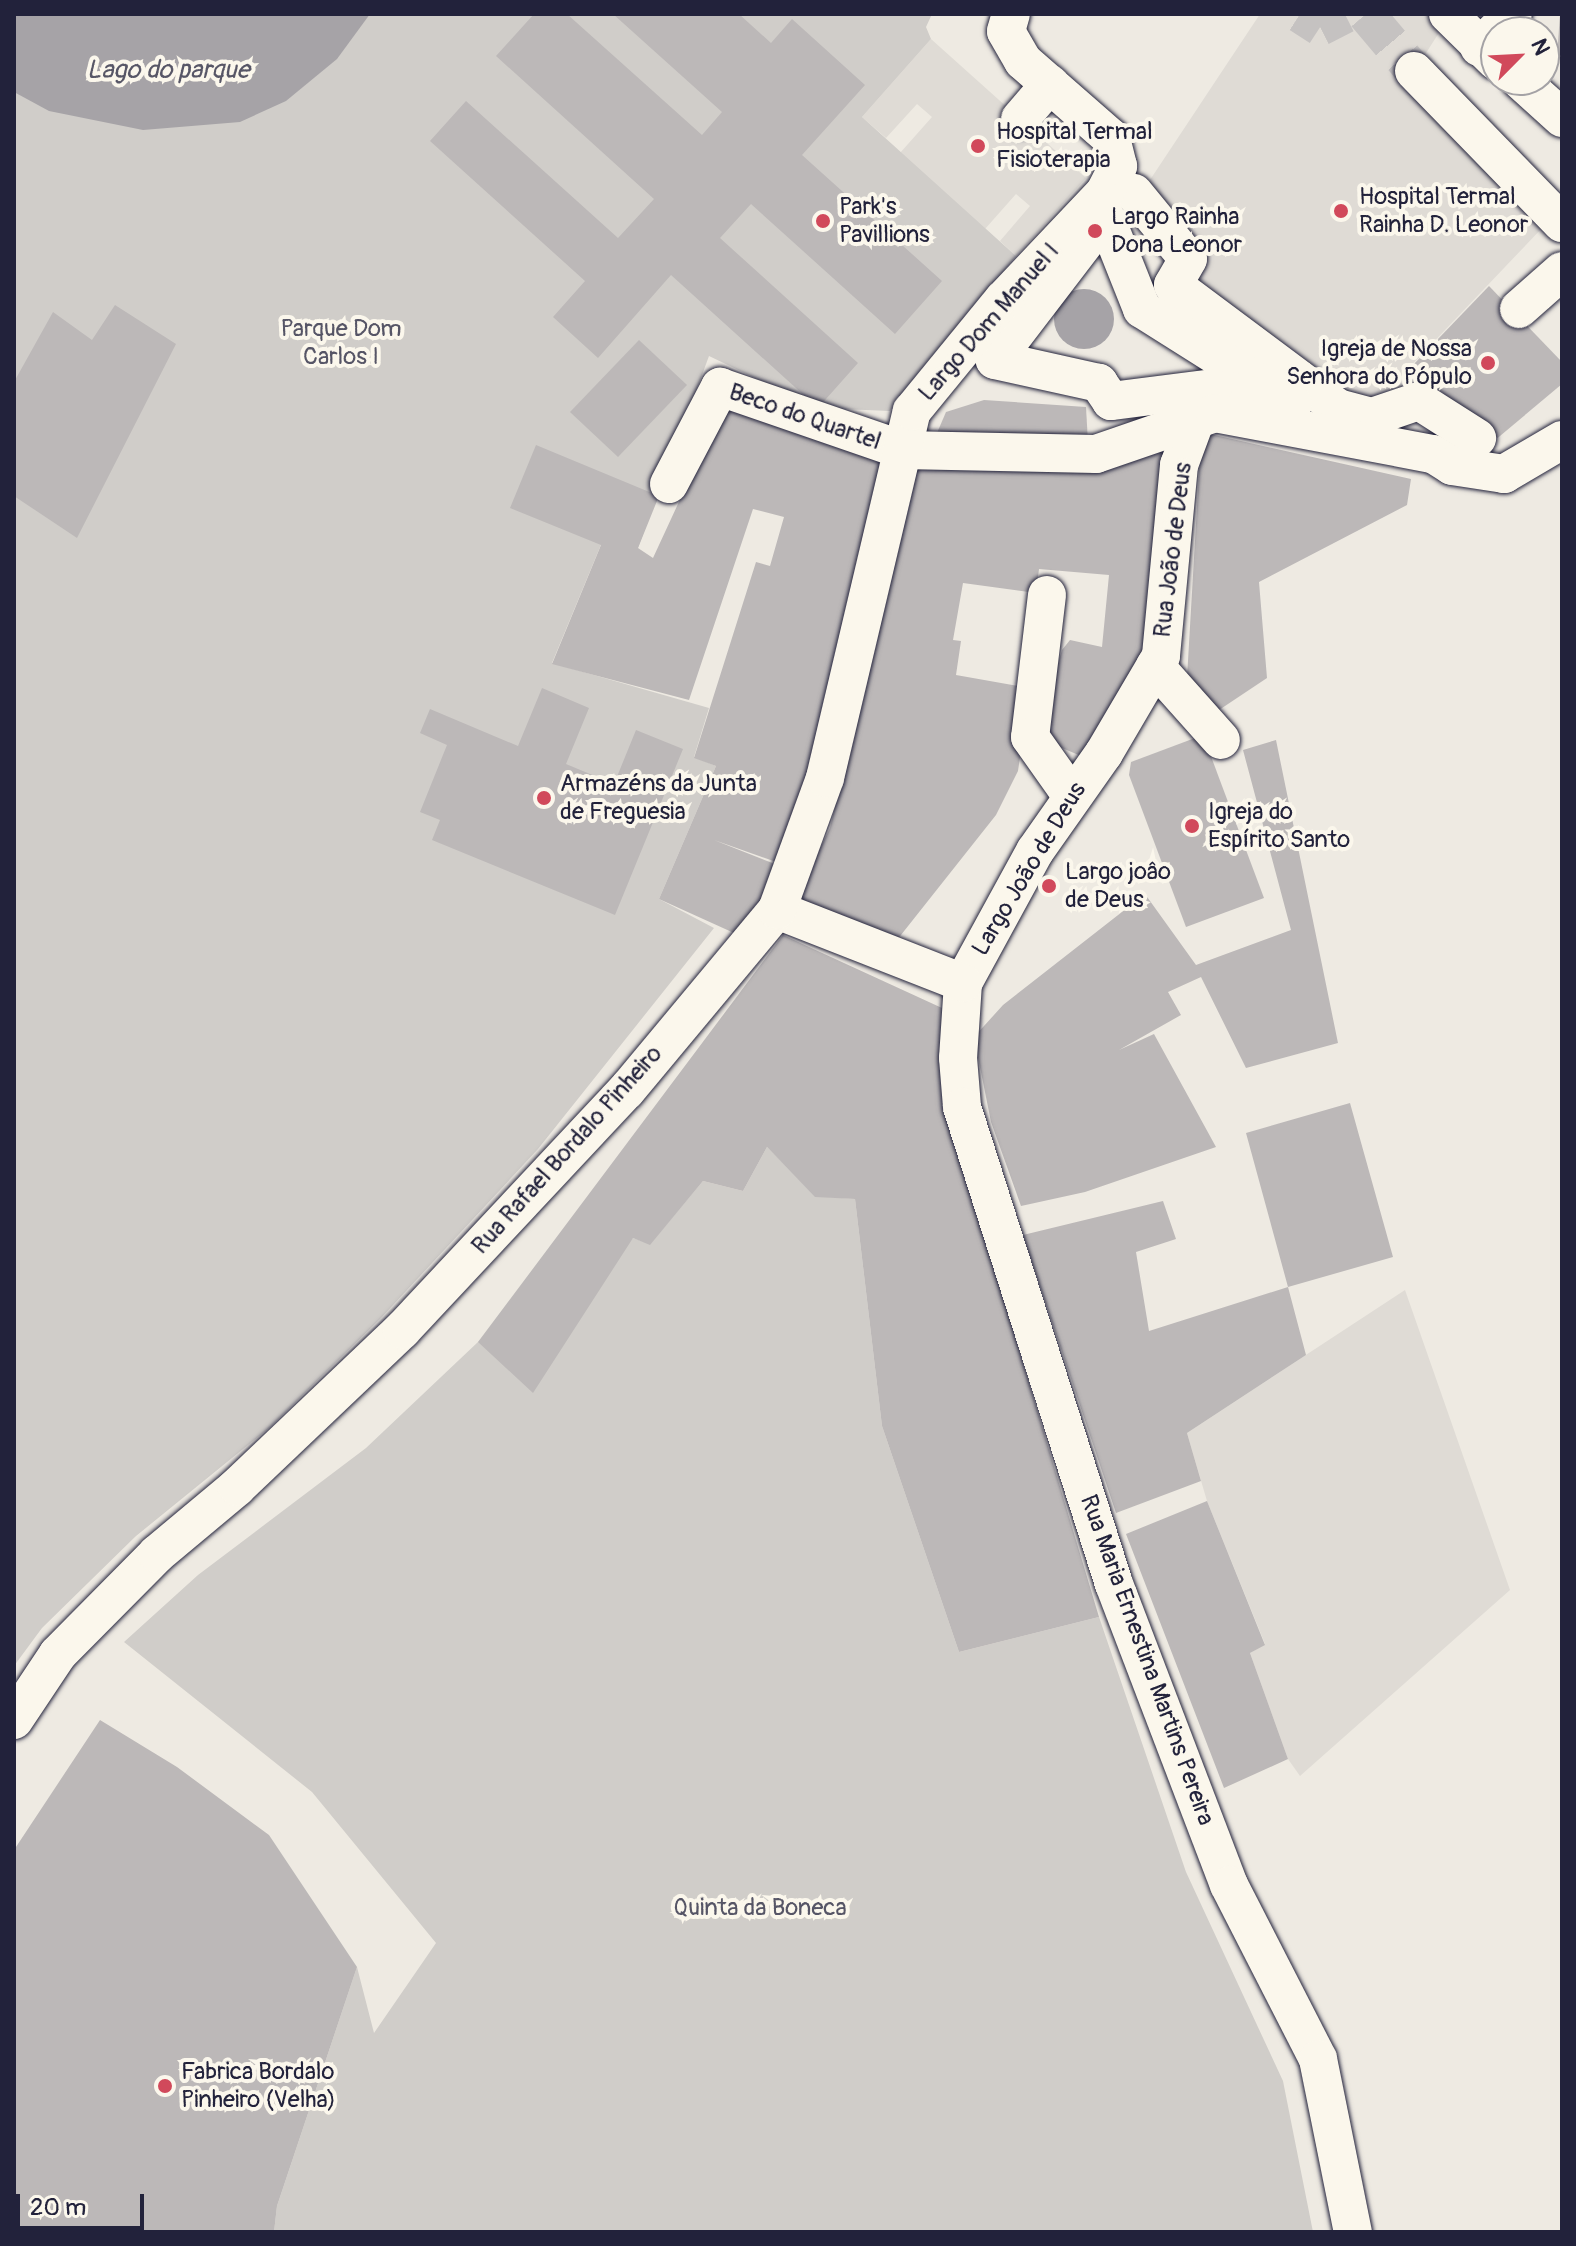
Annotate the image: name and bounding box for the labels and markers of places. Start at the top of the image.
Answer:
place label: Hospital Termal Fisioterapia [996,118,1153,174]
marker: Hospital Termal Fisioterapia [967,135,989,157]
place label: Hospital Termal Rainha D. Leonor [1359,183,1528,239]
place label: Park's Pavillions [839,193,930,249]
marker: Hospital Termal Rainha D. Leonor [1330,200,1352,222]
place label: Largo Rainha Dona Leonor [1111,203,1242,259]
marker: Park's Pavillions [814,212,832,230]
marker: Largo Rainha Dona Leonor [1086,222,1104,240]
place label: Igreja de Nossa Senhora do Pópulo [1286,335,1472,391]
marker: Igreja de Nossa Senhora do Pópulo [1479,354,1497,372]
place label: Armazéns da Junta de Freguesia [560,770,757,826]
marker: Armazéns da Junta de Freguesia [535,789,553,807]
place label: Igreja do Espírito Santo [1208,798,1350,854]
marker: Igreja do Espírito Santo [1183,817,1201,835]
place label: Largo joâo de Deus [1065,858,1171,914]
marker: Largo joâo de Deus [1040,877,1058,895]
place label: Fabrica Bordalo Pinheiro (Velha) [181,2058,336,2114]
marker: Fabrica Bordalo Pinheiro (Velha) [156,2077,174,2095]

